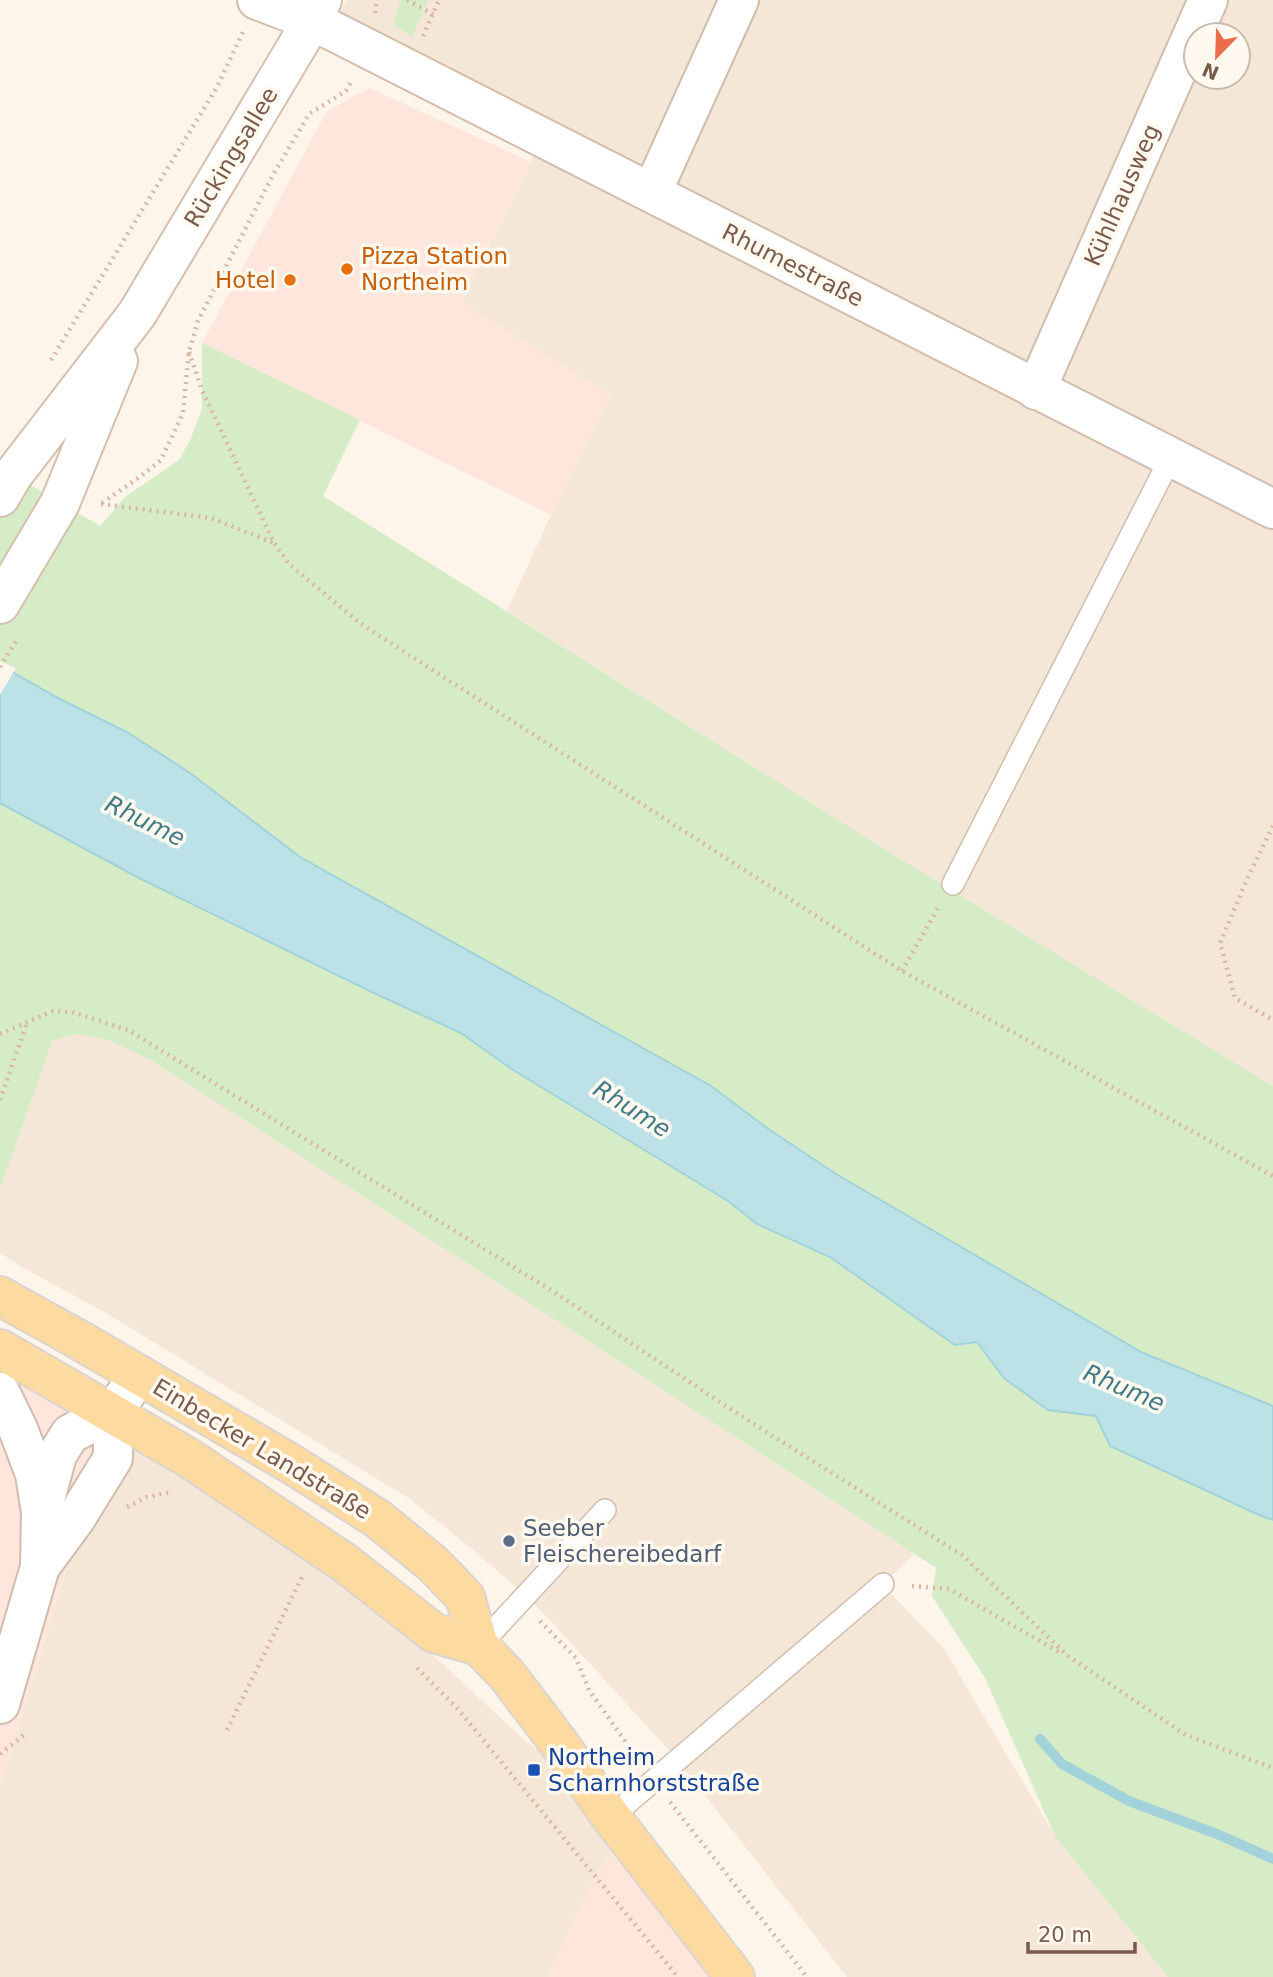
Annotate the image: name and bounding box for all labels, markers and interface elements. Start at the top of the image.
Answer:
north arrow [1182,21,1252,91]
text: N [1199,58,1222,85]
street label: Rückingsallee [179,82,283,232]
street label: Kühlhausweg [1079,120,1165,270]
street label: Rhumestraße [718,218,868,312]
place label: Pizza Station Northeim [361,243,508,295]
marker: Pizza Station Northeim [339,261,355,277]
place label: Hotel [215,267,276,293]
marker: Hotel [282,272,298,288]
water label: Rhume [101,790,189,852]
water label: Rhume [588,1075,676,1143]
water label: Rhume [1079,1358,1169,1418]
street label: Einbecker Landstraße [148,1374,376,1524]
place label: Seeber Fleischereibedarf [523,1515,722,1567]
marker: Seeber Fleischereibedarf [501,1533,517,1549]
place label: Northeim Scharnhorststraße [548,1744,760,1796]
marker: Northeim Scharnhorststraße [526,1762,542,1778]
scale bar [1028,1910,1135,1954]
text: 20 m [1038,1923,1092,1947]

